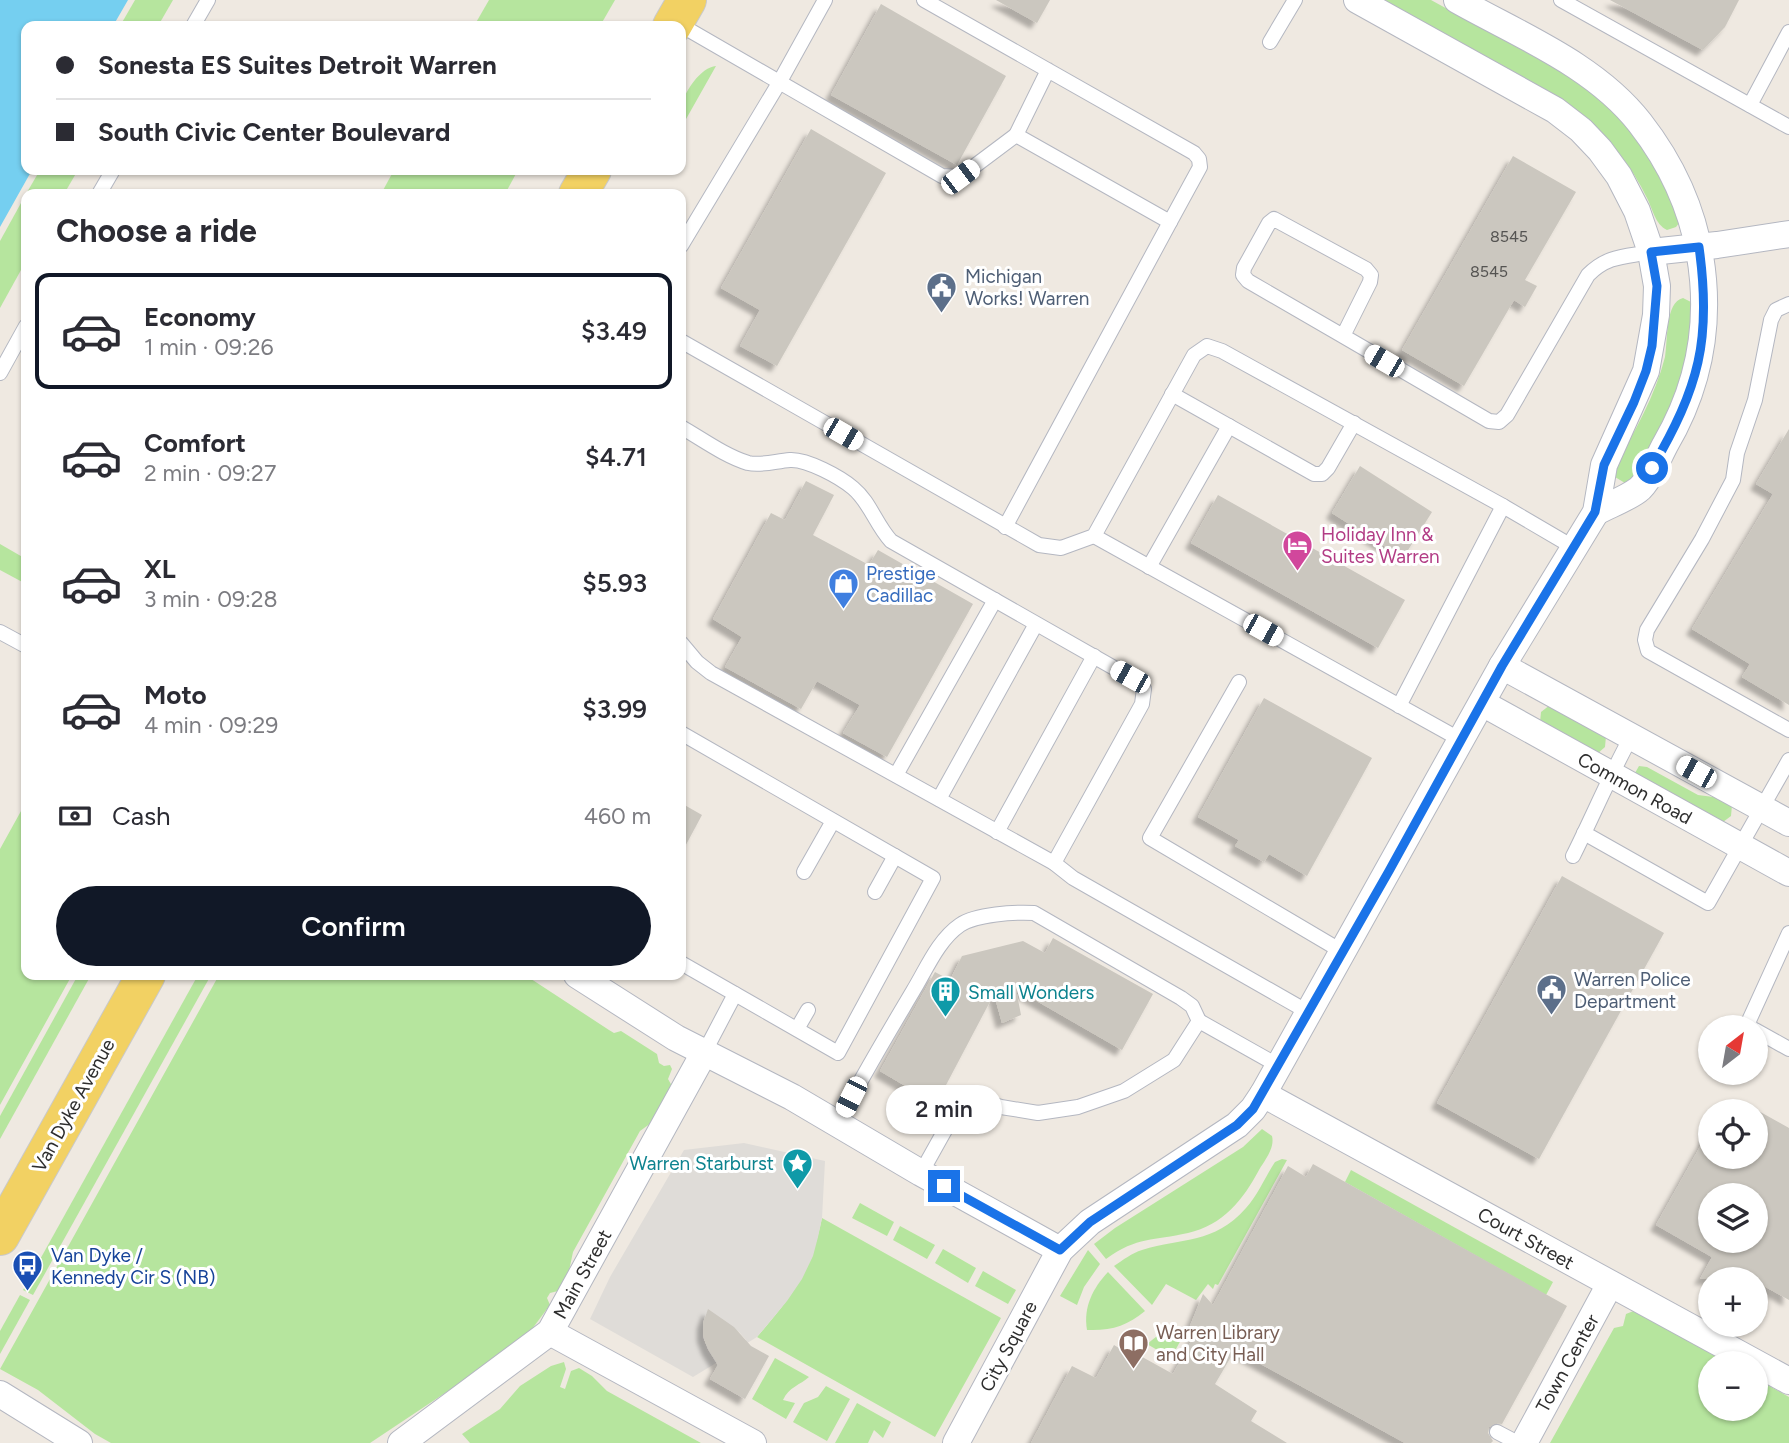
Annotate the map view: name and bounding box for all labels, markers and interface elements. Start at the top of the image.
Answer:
text: Sonesta ES Suites Detroit Warren [98,49,497,81]
text: South Civic Center Boulevard [98,116,450,148]
car [937,156,984,198]
text: Choose a ride [56,212,257,250]
house number: 8545 [1490,227,1528,246]
house number: 8545 [1470,262,1508,281]
place label: Michigan Works! Warren [965,265,1089,310]
public building icon: Michigan Works! Warren [925,270,959,314]
icon: car [60,300,123,363]
text: Economy [144,301,256,333]
text: $3.49 [581,315,647,347]
text: 1 min · 09:26 [144,333,274,361]
car [1361,341,1408,381]
car [820,414,867,454]
icon: car [60,426,123,489]
text: Comfort [144,427,246,459]
text: $4.71 [585,441,647,473]
route start [1636,452,1668,484]
text: 2 min · 09:27 [144,459,276,487]
place label: Holiday Inn & Suites Warren [1321,523,1440,568]
hotel icon: Holiday Inn & Suites Warren [1281,528,1315,572]
icon: car [60,552,123,615]
text: XL [144,553,176,585]
place label: Prestige Cadillac [866,562,936,607]
text: $5.93 [582,567,647,599]
shop icon: Prestige Cadillac [826,567,860,611]
text: 3 min · 09:28 [144,585,278,613]
car [1240,611,1287,649]
car [1107,658,1154,696]
icon: car [60,678,123,741]
text: Moto [144,679,207,711]
text: $3.99 [582,693,647,725]
text: 4 min · 09:29 [144,711,278,739]
street label: Common Road [1574,748,1696,829]
car [1673,753,1720,791]
icon: cash [56,797,94,835]
text: Cash [112,800,171,832]
text: 460 m [584,802,651,830]
button: Confirm [56,886,651,966]
place label: Warren Police Department [1574,968,1691,1013]
public building icon: Warren Police Department [1534,973,1568,1017]
building icon: Small Wonders [928,975,962,1019]
place label: Small Wonders [968,981,1095,1004]
north arrow [1698,1015,1768,1085]
map controls [1698,1015,1768,1421]
street label: Van Dyke Avenue [27,1035,120,1176]
car [833,1074,870,1120]
callout: 2 min [886,1084,1002,1134]
text: 2 min [915,1095,973,1123]
button: locate [1698,1099,1768,1169]
place icon: Warren Starburst [780,1146,814,1190]
place label: Warren Starburst [629,1152,774,1175]
route end [928,1170,960,1202]
button: layers [1698,1183,1768,1253]
street label: Court Street [1473,1202,1578,1274]
street label: Main Street [548,1226,616,1323]
place label: Van Dyke / Kennedy Cir S (NB) [51,1244,215,1289]
bus stop icon: Van Dyke / Kennedy Cir S (NB) [11,1249,45,1293]
button: + [1698,1267,1768,1337]
street label: City Square [975,1297,1042,1396]
street label: Town Center [1531,1310,1604,1416]
place label: Warren Library and City Hall [1156,1321,1280,1366]
library icon: Warren Library and City Hall [1116,1326,1150,1370]
button: − [1698,1351,1768,1421]

